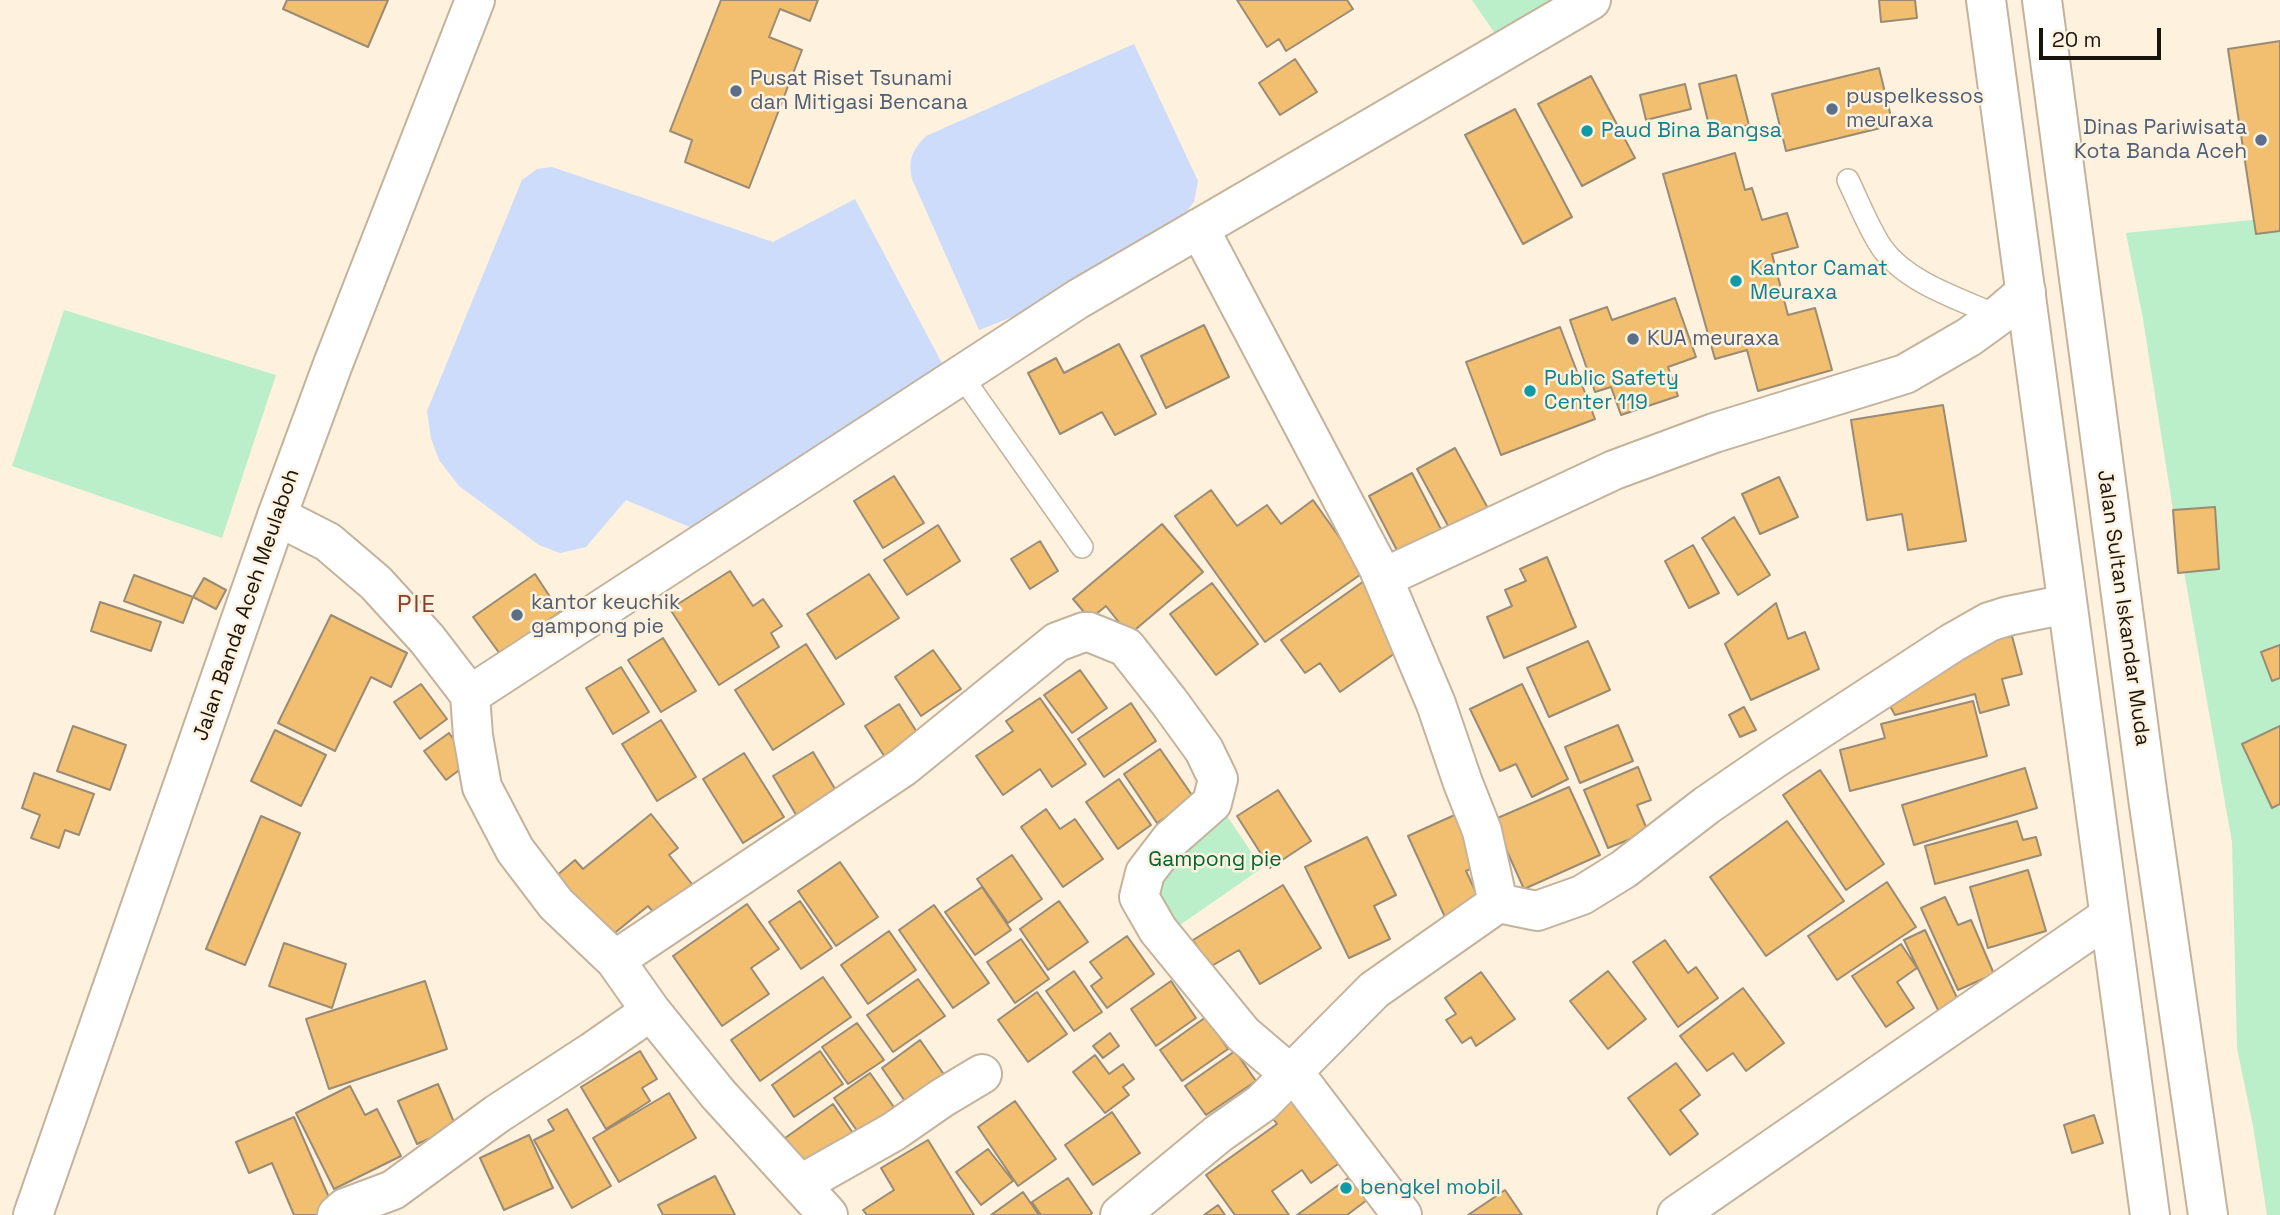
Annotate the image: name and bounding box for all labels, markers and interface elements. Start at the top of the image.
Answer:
scale bar [2042,14,2164,58]
text: 20 m [2052,26,2102,53]
place label: Pusat Riset Tsunami dan Mitigasi Bencana [750,66,968,116]
marker: Pusat Riset Tsunami dan Mitigasi Bencana [728,83,744,99]
place label: puspelkessos meuraxa [1846,84,1984,134]
marker: puspelkessos meuraxa [1824,101,1840,117]
place label: Dinas Pariwisata Kota Banda Aceh [2074,115,2247,165]
place label: Paud Bina Bangsa [1601,118,1782,144]
marker: Paud Bina Bangsa [1579,123,1595,139]
marker: Dinas Pariwisata Kota Banda Aceh [2253,132,2269,148]
place label: Kantor Camat Meuraxa [1750,256,1888,306]
marker: Kantor Camat Meuraxa [1728,273,1744,289]
place label: KUA meuraxa [1647,326,1779,352]
marker: KUA meuraxa [1625,331,1641,347]
place label: Public Safety Center 119 [1544,366,1679,416]
marker: Public Safety Center 119 [1522,383,1538,399]
street label: Jalan Banda Aceh Meulaboh [189,466,305,744]
street label: Jalan Sultan Iskandar Muda [2091,469,2155,747]
place label: kantor keuchik gampong pie [531,590,680,640]
district label: PIE [397,591,437,619]
marker: kantor keuchik gampong pie [509,607,525,623]
park label: Gampong pie [1148,847,1282,873]
place label: bengkel mobil [1360,1175,1501,1201]
marker: bengkel mobil [1338,1180,1354,1196]

